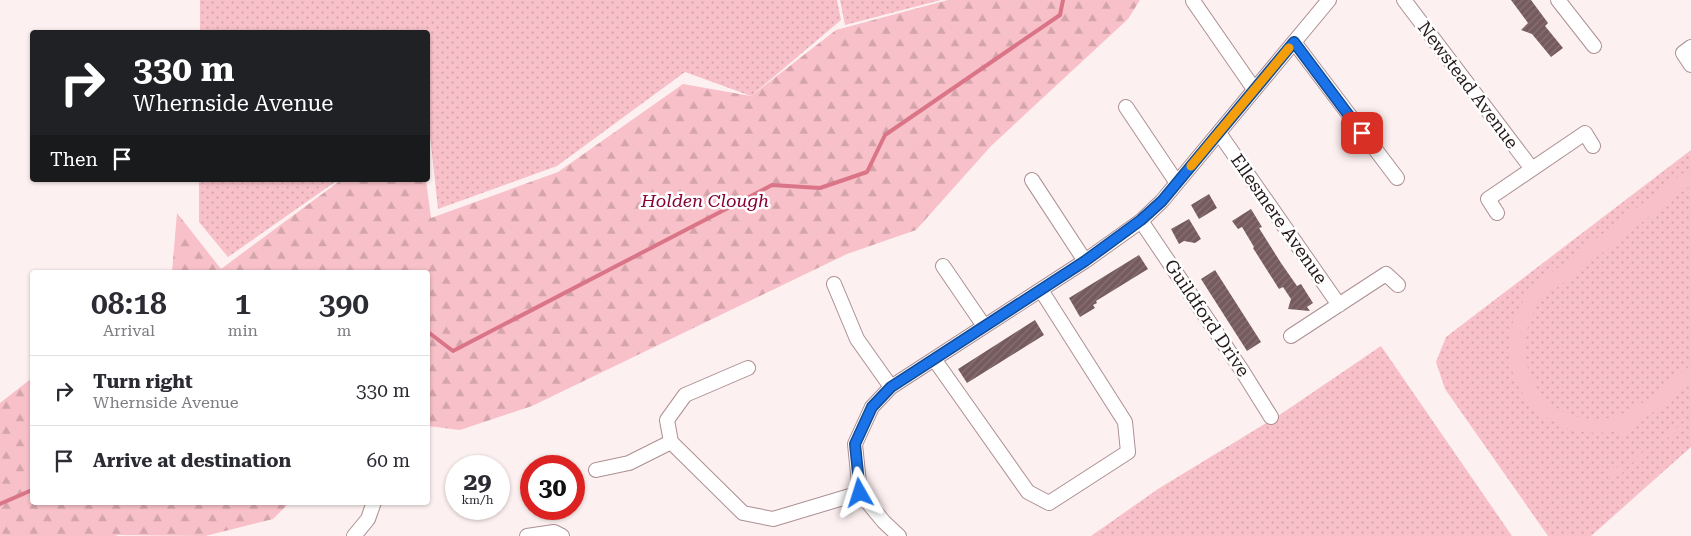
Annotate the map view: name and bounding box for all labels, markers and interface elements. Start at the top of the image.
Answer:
street label: Newstead Avenue [1414,17,1523,153]
text: 330 m [133,49,234,90]
icon: right [50,50,115,115]
text: Whernside Avenue [133,91,333,116]
pin [1341,112,1383,154]
icon: arrive [1348,119,1376,147]
icon: arrive [108,145,136,173]
text: Then [50,148,98,171]
street label: Ellesmere Avenue [1227,150,1332,288]
park label: Holden Clough [640,190,769,211]
street label: Guildford Drive [1160,255,1254,380]
text: 08:18 [91,286,167,321]
text: 1 [234,286,251,321]
text: 390 [319,286,369,321]
text: Arrival [103,321,155,340]
text: min [228,321,258,340]
text: m [337,321,351,340]
text: Turn right [93,370,193,393]
icon: right [50,377,78,405]
text: 330 m [356,379,410,402]
text: Whernside Avenue [93,393,239,412]
icon: arrive [50,447,78,475]
text: Arrive at destination [93,449,291,472]
text: 60 m [367,449,410,472]
speed limit sign: 30 [520,455,585,520]
position arrow [833,466,885,518]
text: 29 [463,467,492,496]
text: km/h [461,493,494,507]

